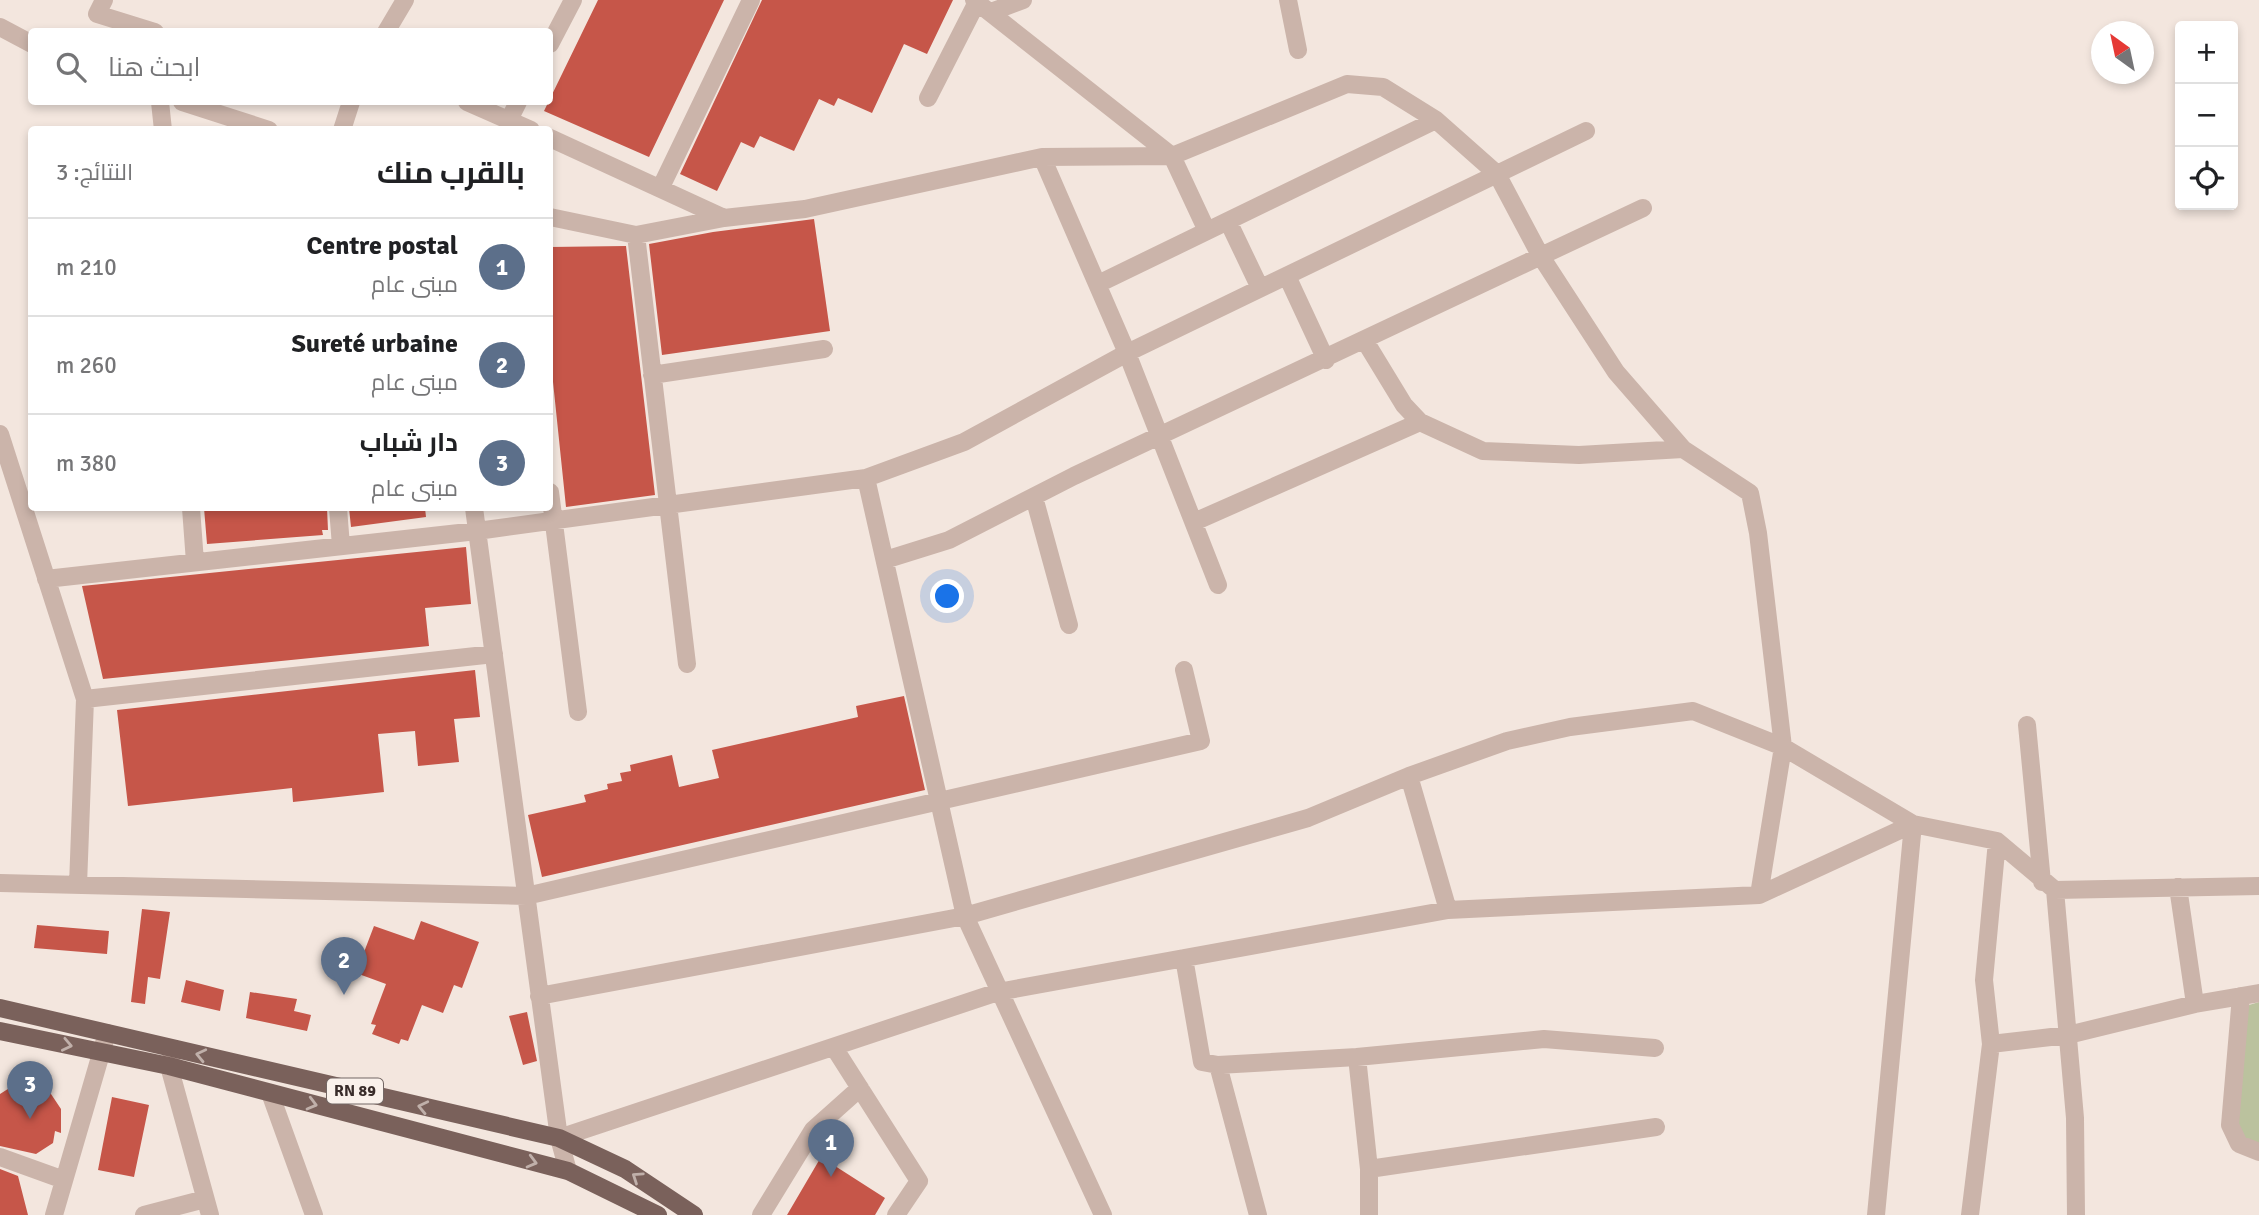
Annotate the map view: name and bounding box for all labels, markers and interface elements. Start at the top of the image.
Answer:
north arrow [2091,21,2154,84]
map controls [2175,21,2238,210]
button: + [2175,21,2238,84]
search box [28,28,553,105]
icon: search [52,48,90,86]
text: ابحث هنا [108,52,201,84]
button: − [2175,84,2238,147]
button: locate [2175,147,2238,210]
text: بالقرب منك [377,155,525,192]
text: النتائج: 3 [56,158,133,187]
text: Centre postal [307,230,458,262]
text: 210 m [56,253,117,282]
text: 1 [496,253,508,282]
text: مبنى عام [371,270,458,299]
text: Sureté urbaine [291,328,458,360]
text: 260 m [56,351,117,380]
text: 2 [496,351,508,380]
text: مبنى عام [371,368,458,397]
text: دار شباب [360,427,458,459]
text: 380 m [56,449,117,478]
text: 3 [496,449,508,478]
text: مبنى عام [371,474,458,503]
your location [930,579,964,613]
pin: 2 [321,937,367,995]
one-way arrow [61,1036,73,1051]
one-way arrow [195,1049,207,1063]
pin: 3 [7,1061,53,1119]
road number: RN 89 [327,1078,383,1104]
one-way arrow [305,1096,317,1110]
one-way arrow [417,1101,429,1115]
pin: 1 [808,1119,854,1177]
one-way arrow [526,1154,538,1168]
one-way arrow [632,1172,645,1185]

